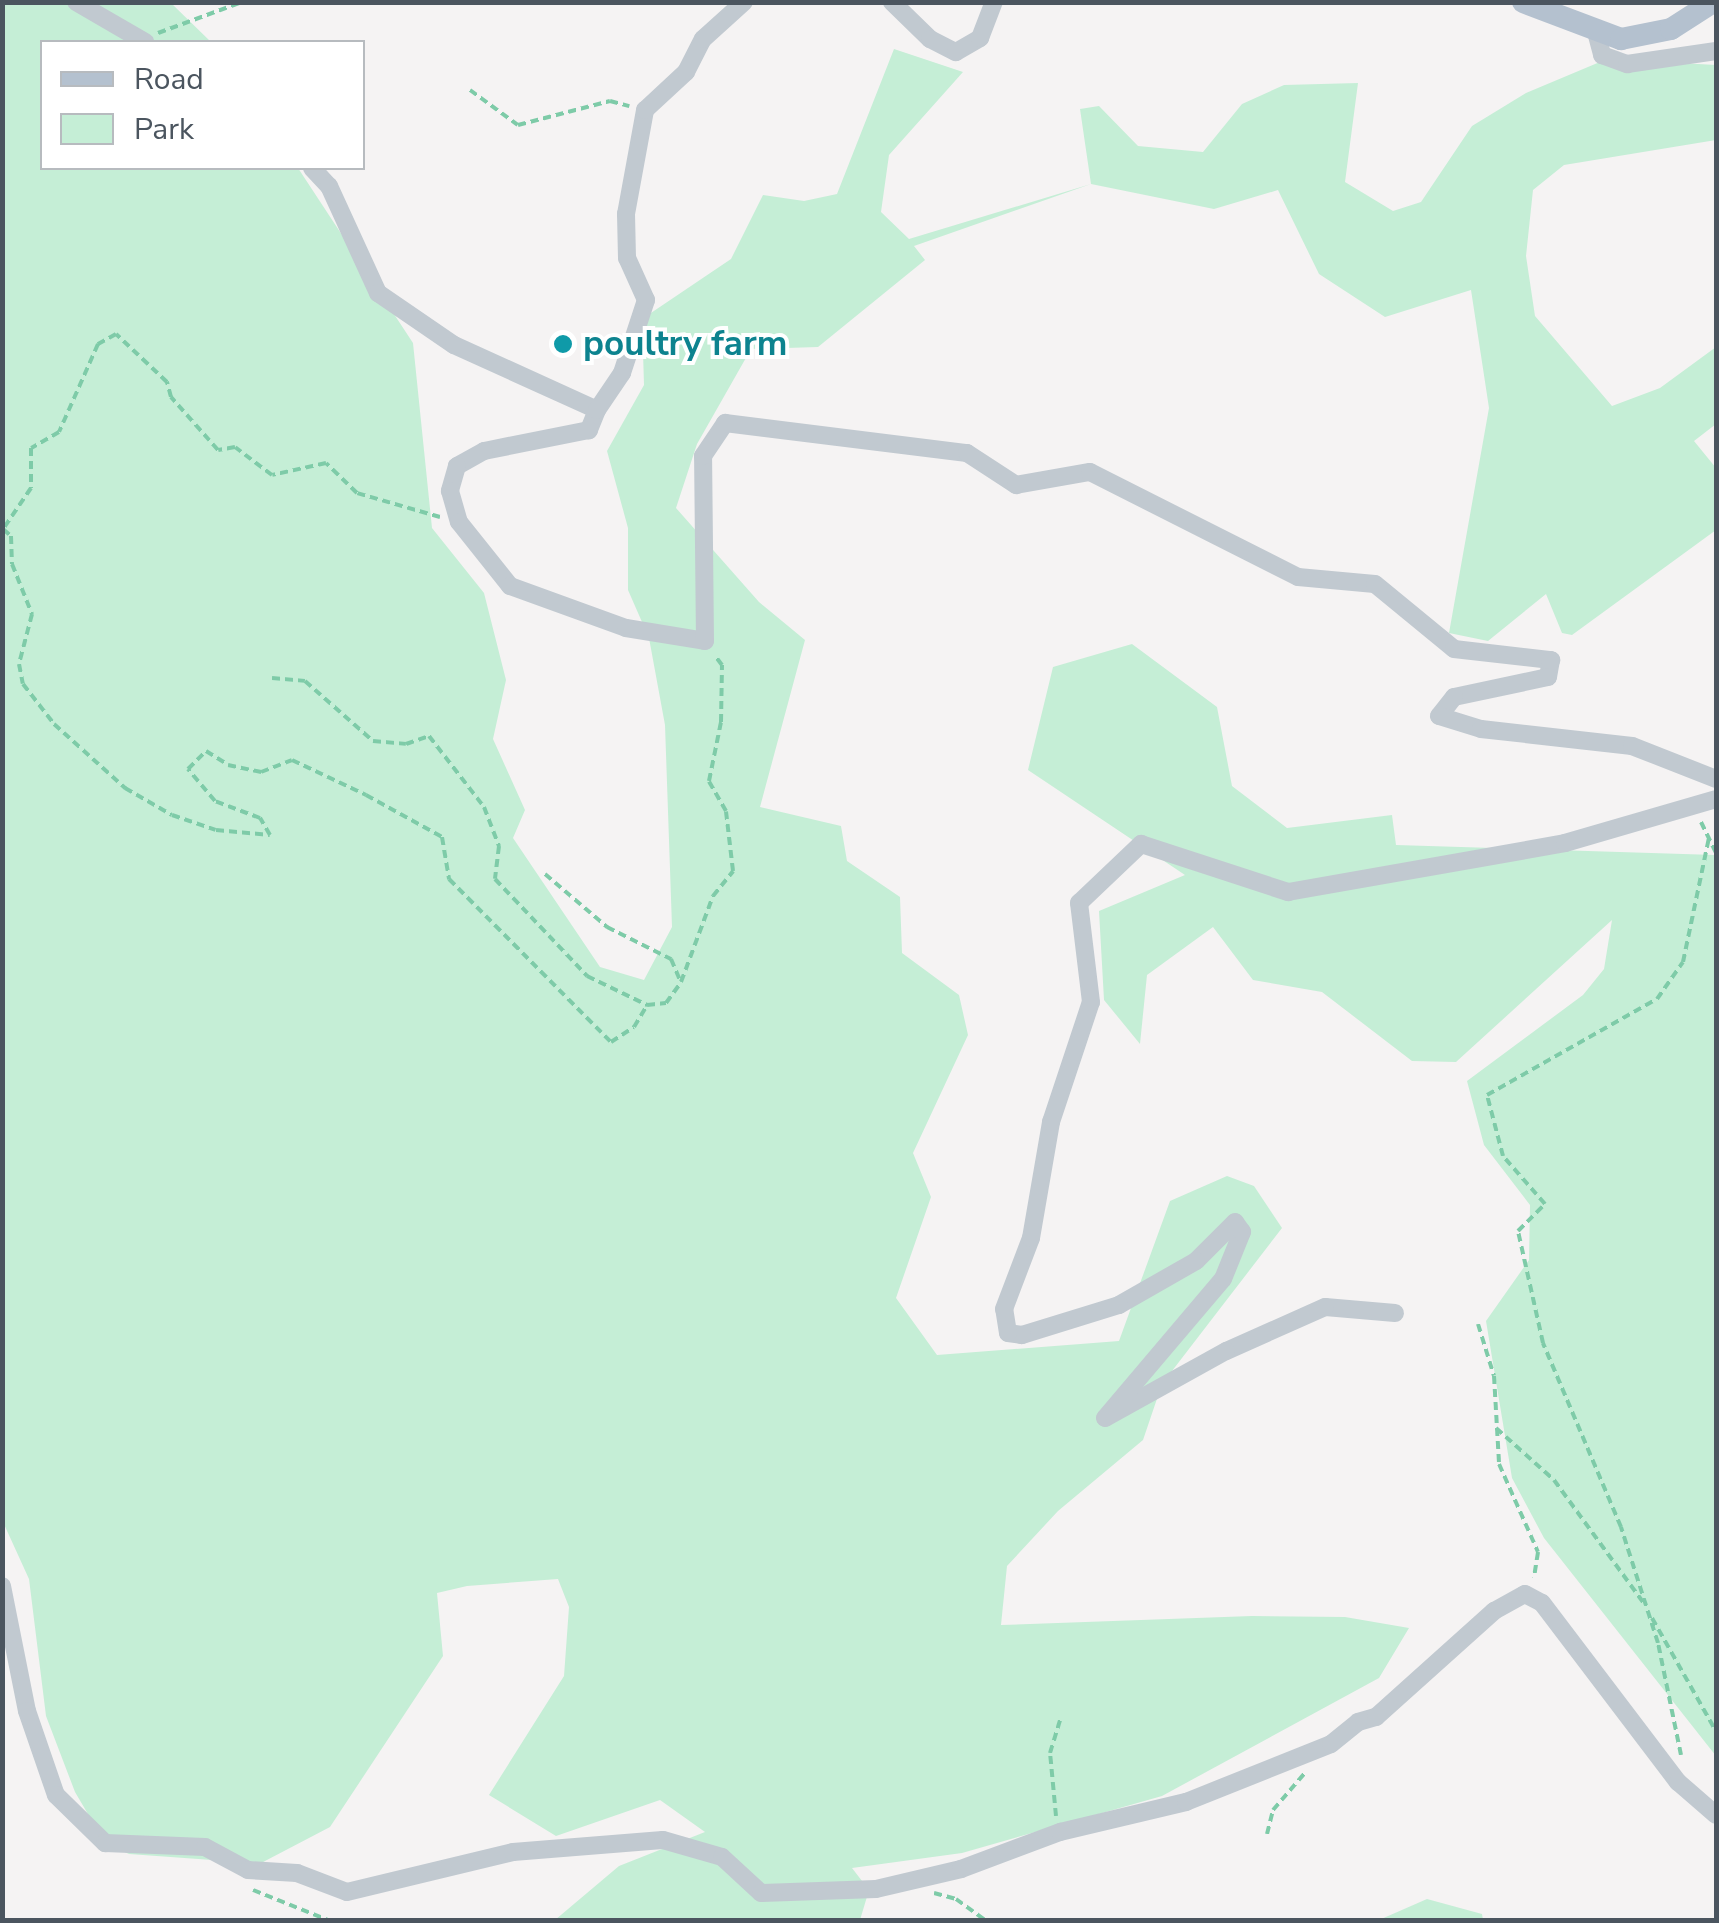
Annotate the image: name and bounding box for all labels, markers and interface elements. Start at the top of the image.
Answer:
legend [40,40,365,170]
text: Road [134,59,204,100]
text: Park [134,109,194,150]
place label: poultry farm [583,323,787,365]
marker: poultry farm [552,333,574,355]

